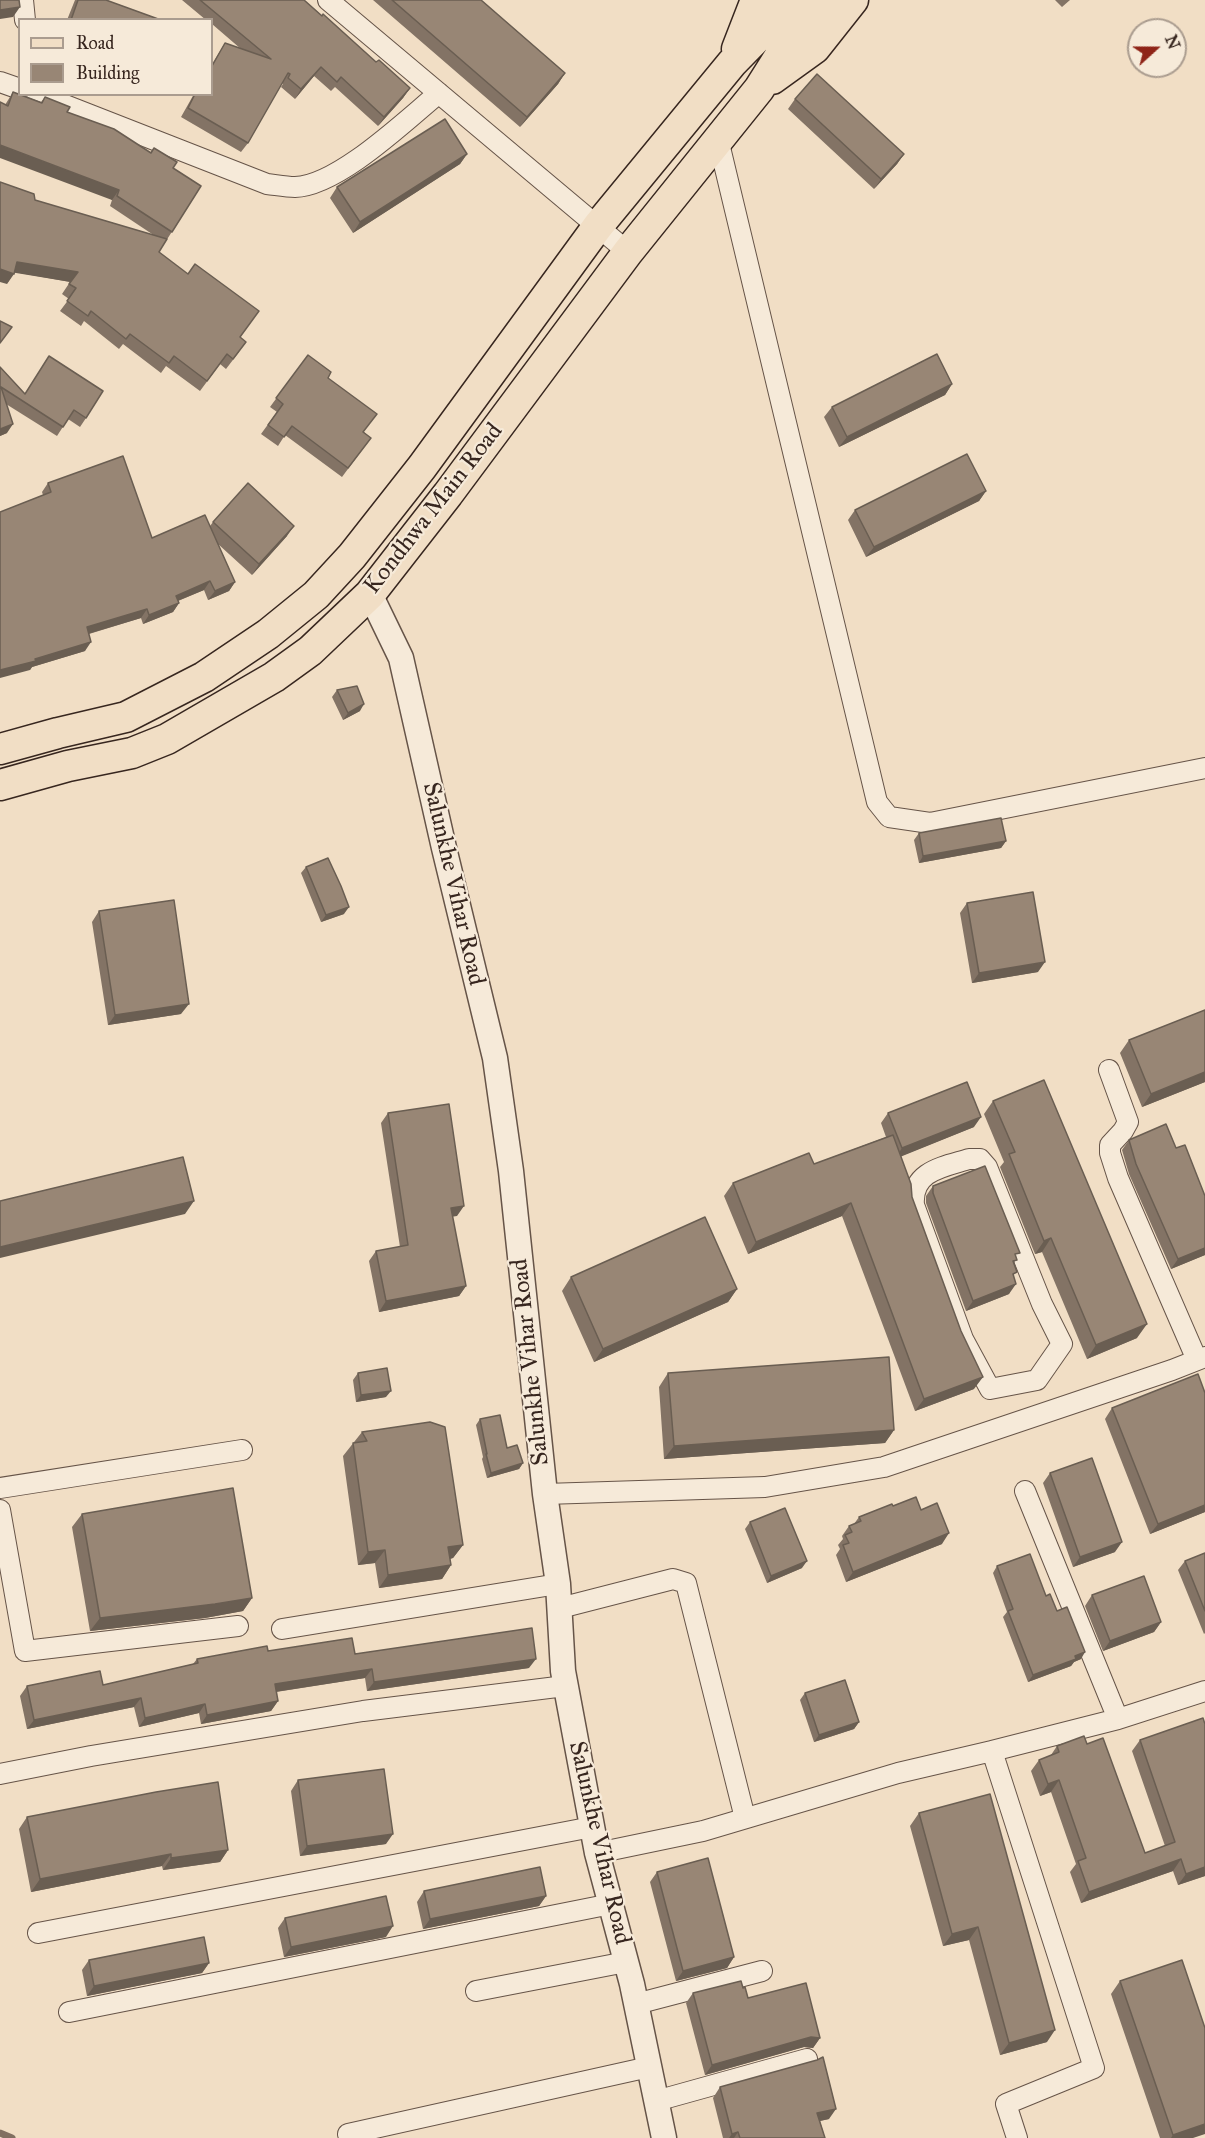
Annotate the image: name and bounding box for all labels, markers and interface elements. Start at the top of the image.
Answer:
legend [18,18,213,96]
north arrow [1127,18,1187,78]
text: Road [76,32,114,54]
text: N [1161,32,1184,52]
text: Building [76,62,139,84]
street label: Kondhwa Main Road [358,418,510,600]
street label: Salunkhe Vihar Road [416,780,490,988]
street label: Salunkhe Vihar Road [506,1257,556,1467]
street label: Salunkhe Vihar Road [562,1739,636,1947]

